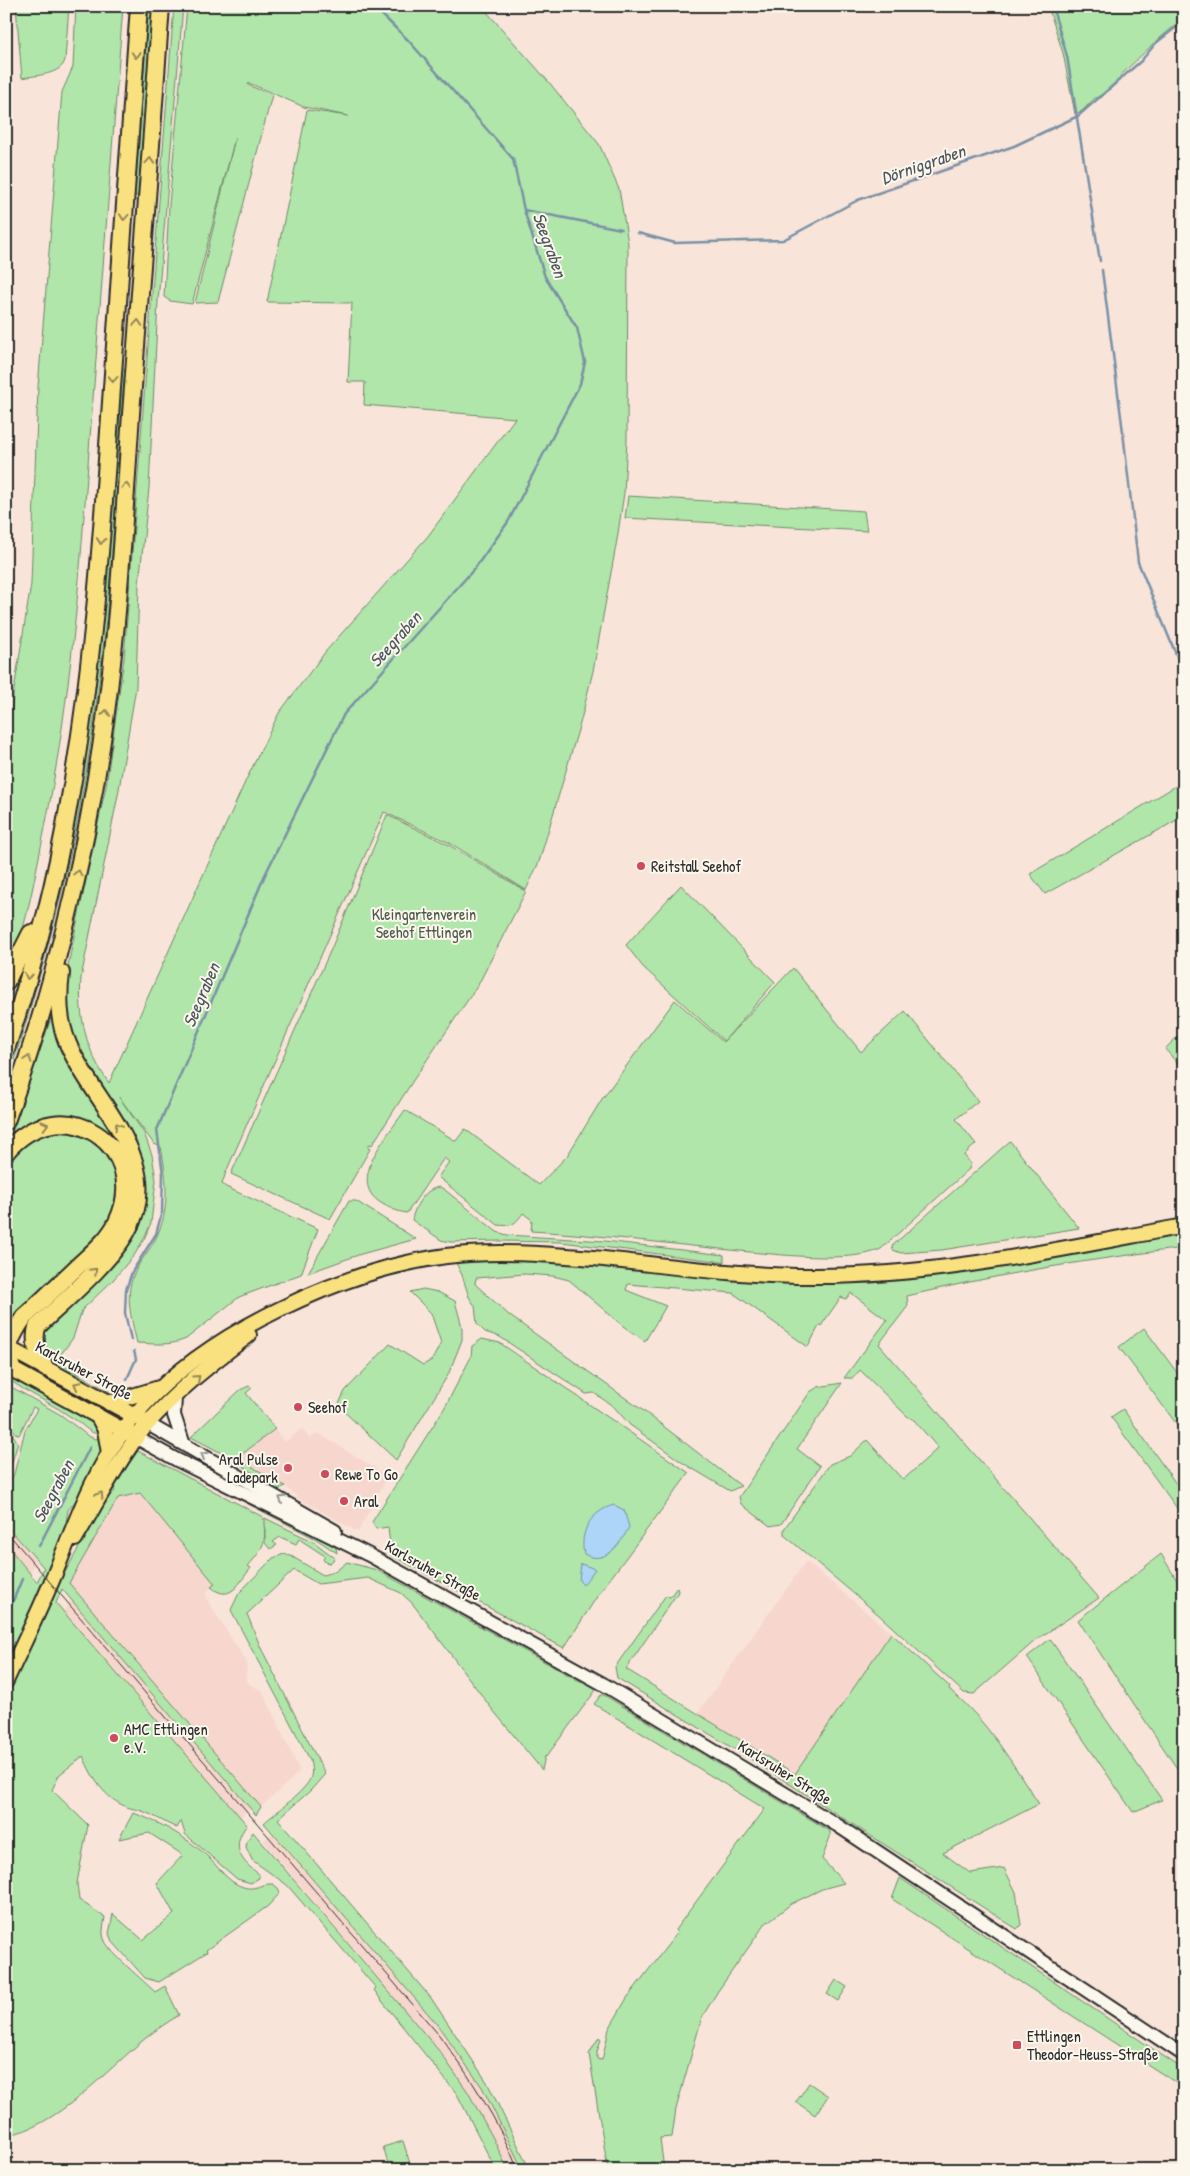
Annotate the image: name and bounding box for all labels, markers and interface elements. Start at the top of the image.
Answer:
one-way arrow [130,51,141,59]
water label: Dörniggraben [878,137,970,190]
one-way arrow [144,157,155,165]
water label: Seegraben [527,209,574,283]
one-way arrow [119,213,130,221]
one-way arrow [133,319,144,327]
one-way arrow [108,375,119,383]
one-way arrow [121,481,132,489]
one-way arrow [96,537,107,545]
water label: Seegraben [363,604,428,672]
one-way arrow [100,709,111,717]
place label: Reitstall Seehof [651,855,741,877]
marker: Reitstall Seehof [635,860,647,872]
one-way arrow [72,869,82,877]
park label: Kleingartenverein Seehof Ettlingen [372,903,476,943]
water label: Seegraben [176,957,226,1031]
one-way arrow [23,972,34,981]
one-way arrow [22,1055,32,1063]
one-way arrow [41,1120,50,1131]
one-way arrow [115,1123,125,1132]
one-way arrow [88,1268,97,1277]
street label: Karlsruher Straße [32,1335,137,1405]
one-way arrow [191,1375,200,1384]
one-way arrow [73,1382,82,1392]
place label: Seehof [308,1396,347,1418]
marker: Seehof [292,1401,304,1413]
place label: Aral Pulse Ladepark [219,1448,279,1488]
one-way arrow [201,1451,210,1461]
water label: Seegraben [26,1454,81,1527]
marker: Aral Pulse Ladepark [282,1462,294,1474]
place label: Rewe To Go [335,1463,398,1485]
marker: Rewe To Go [319,1468,331,1480]
place label: Aral [354,1490,379,1512]
one-way arrow [94,1492,103,1501]
marker: Aral [338,1495,350,1507]
one-way arrow [278,1496,287,1506]
street label: Karlsruher Straße [381,1534,486,1606]
place label: AMC Ettlingen e.V. [124,1718,208,1758]
marker: AMC Ettlingen e.V. [108,1732,120,1744]
street label: Karlsruher Straße [734,1734,837,1810]
place label: Ettlingen Theodor-Heuss-Straße [1027,2025,1159,2065]
marker: Ettlingen Theodor-Heuss-Straße [1011,2039,1023,2051]

